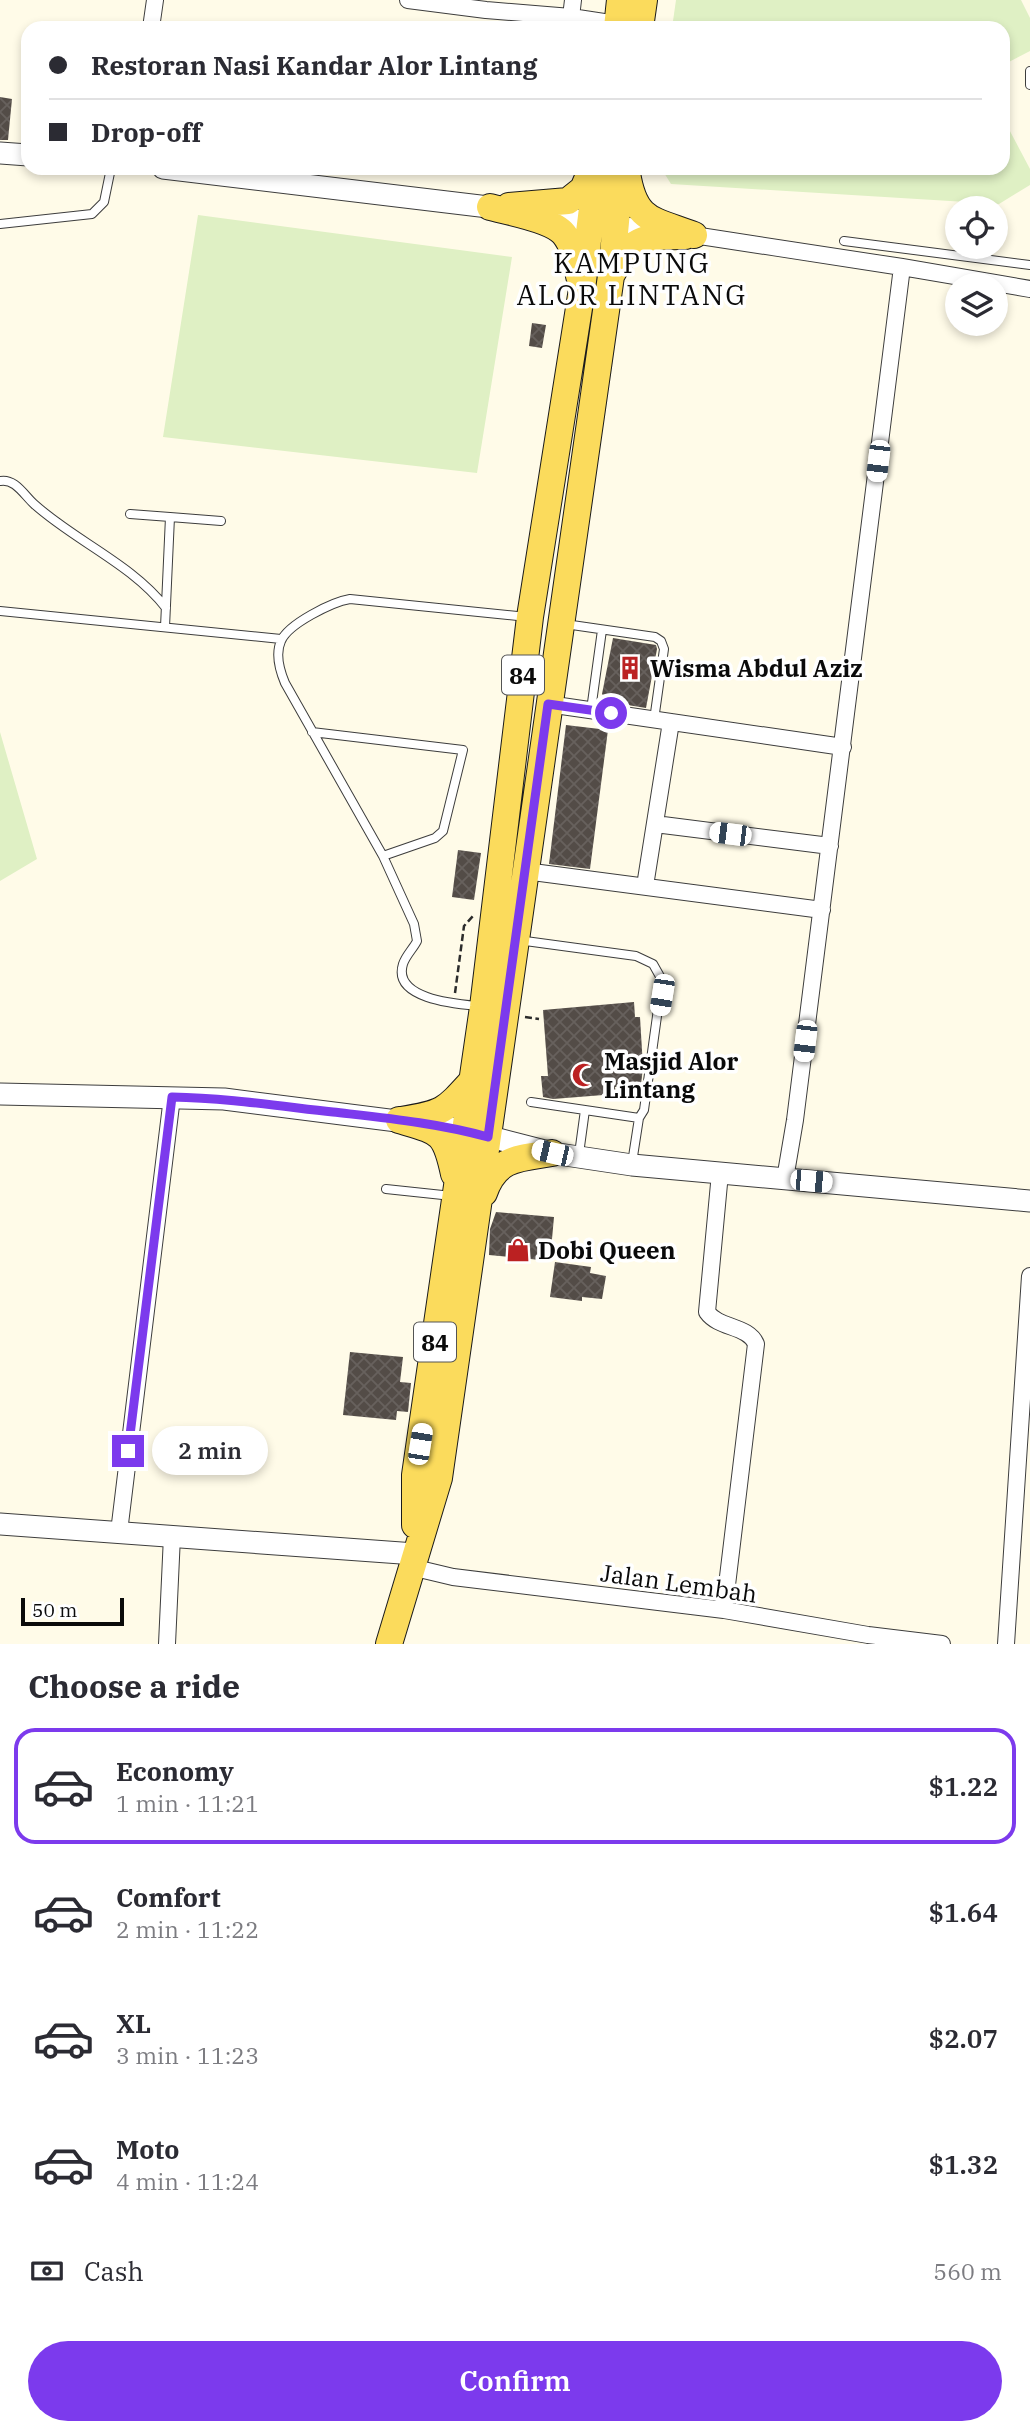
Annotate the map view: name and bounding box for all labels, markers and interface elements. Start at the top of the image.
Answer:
text: Restoran Nasi Kandar Alor Lintang [91,48,538,82]
text: Drop-off [91,115,202,149]
map controls [945,196,1008,336]
button: locate [945,196,1008,259]
district label: KAMPUNG ALOR LINTANG [517,244,747,313]
button: layers [945,273,1008,336]
car [866,439,891,483]
place label: Wisma Abdul Aziz [650,652,863,684]
building icon: Wisma Abdul Aziz [616,654,644,682]
road number: 84 [502,656,544,694]
route start [595,697,627,729]
car [708,821,753,847]
car [649,973,676,1017]
car [793,1019,818,1063]
place label: Masjid Alor Lintang [604,1045,738,1105]
mosque icon: Masjid Alor Lintang [570,1061,598,1089]
car [530,1138,575,1168]
car [790,1169,833,1193]
place label: Dobi Queen [538,1234,676,1266]
shop icon: Dobi Queen [504,1236,532,1264]
road number: 84 [414,1322,456,1362]
car [407,1422,434,1466]
callout: 2 min [152,1426,268,1476]
route end [112,1435,144,1467]
text: 2 min [178,1435,242,1465]
street label: Jalan Lembah [599,1556,759,1610]
scale bar [21,1595,124,1627]
text: 50 m [32,1598,77,1622]
text: Choose a ride [28,1665,240,1707]
text: Economy [116,1754,234,1788]
icon: car [32,1755,95,1818]
text: $1.22 [929,1769,998,1803]
text: 1 min · 11:21 [116,1788,259,1818]
text: Comfort [116,1880,221,1914]
icon: car [32,1881,95,1944]
text: $1.64 [929,1895,998,1929]
text: 2 min · 11:22 [116,1914,259,1944]
text: XL [116,2006,151,2040]
icon: car [32,2007,95,2070]
text: $2.07 [929,2021,998,2055]
text: 3 min · 11:23 [116,2040,259,2070]
text: Moto [116,2132,179,2166]
icon: car [32,2133,95,2196]
text: $1.32 [929,2147,998,2181]
text: 4 min · 11:24 [116,2166,259,2196]
icon: cash [28,2252,66,2290]
text: Cash [84,2254,144,2288]
text: 560 m [933,2256,1002,2286]
button: Confirm [28,2341,1002,2421]

